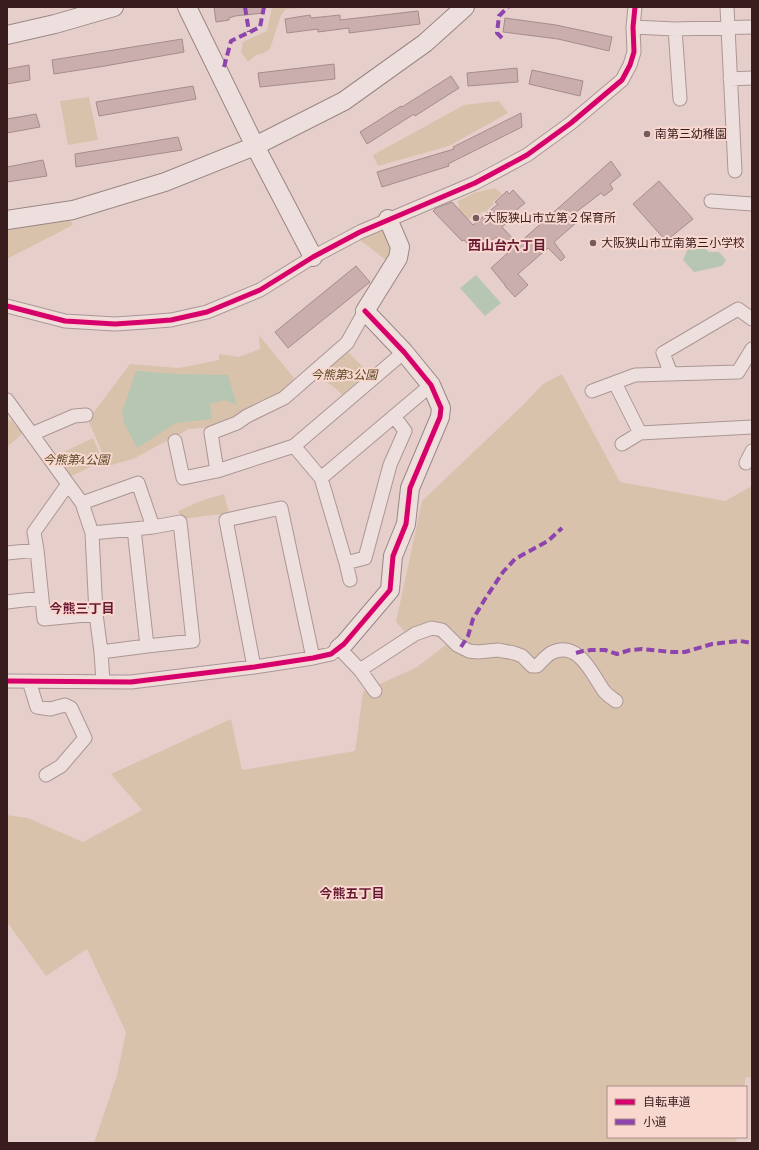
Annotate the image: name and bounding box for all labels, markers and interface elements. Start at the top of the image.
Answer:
place label: 南第三幼稚園 [655,126,727,141]
marker: 南第三幼稚園 [642,129,652,139]
place label: 大阪狭山市立第２保育所 [484,210,616,225]
marker: 大阪狭山市立第２保育所 [471,213,481,223]
place label: 大阪狭山市立南第三小学校 [601,235,745,250]
district label: 西山台六丁目 [468,237,546,254]
marker: 大阪狭山市立南第三小学校 [588,238,598,248]
park label: 今熊第3公園 [311,367,379,382]
park label: 今熊第4公園 [43,452,111,467]
district label: 今熊三丁目 [49,600,115,617]
district label: 今熊五丁目 [319,885,385,902]
legend [607,1086,747,1138]
text: 自転車道 [643,1094,691,1109]
text: 小道 [643,1114,667,1129]

